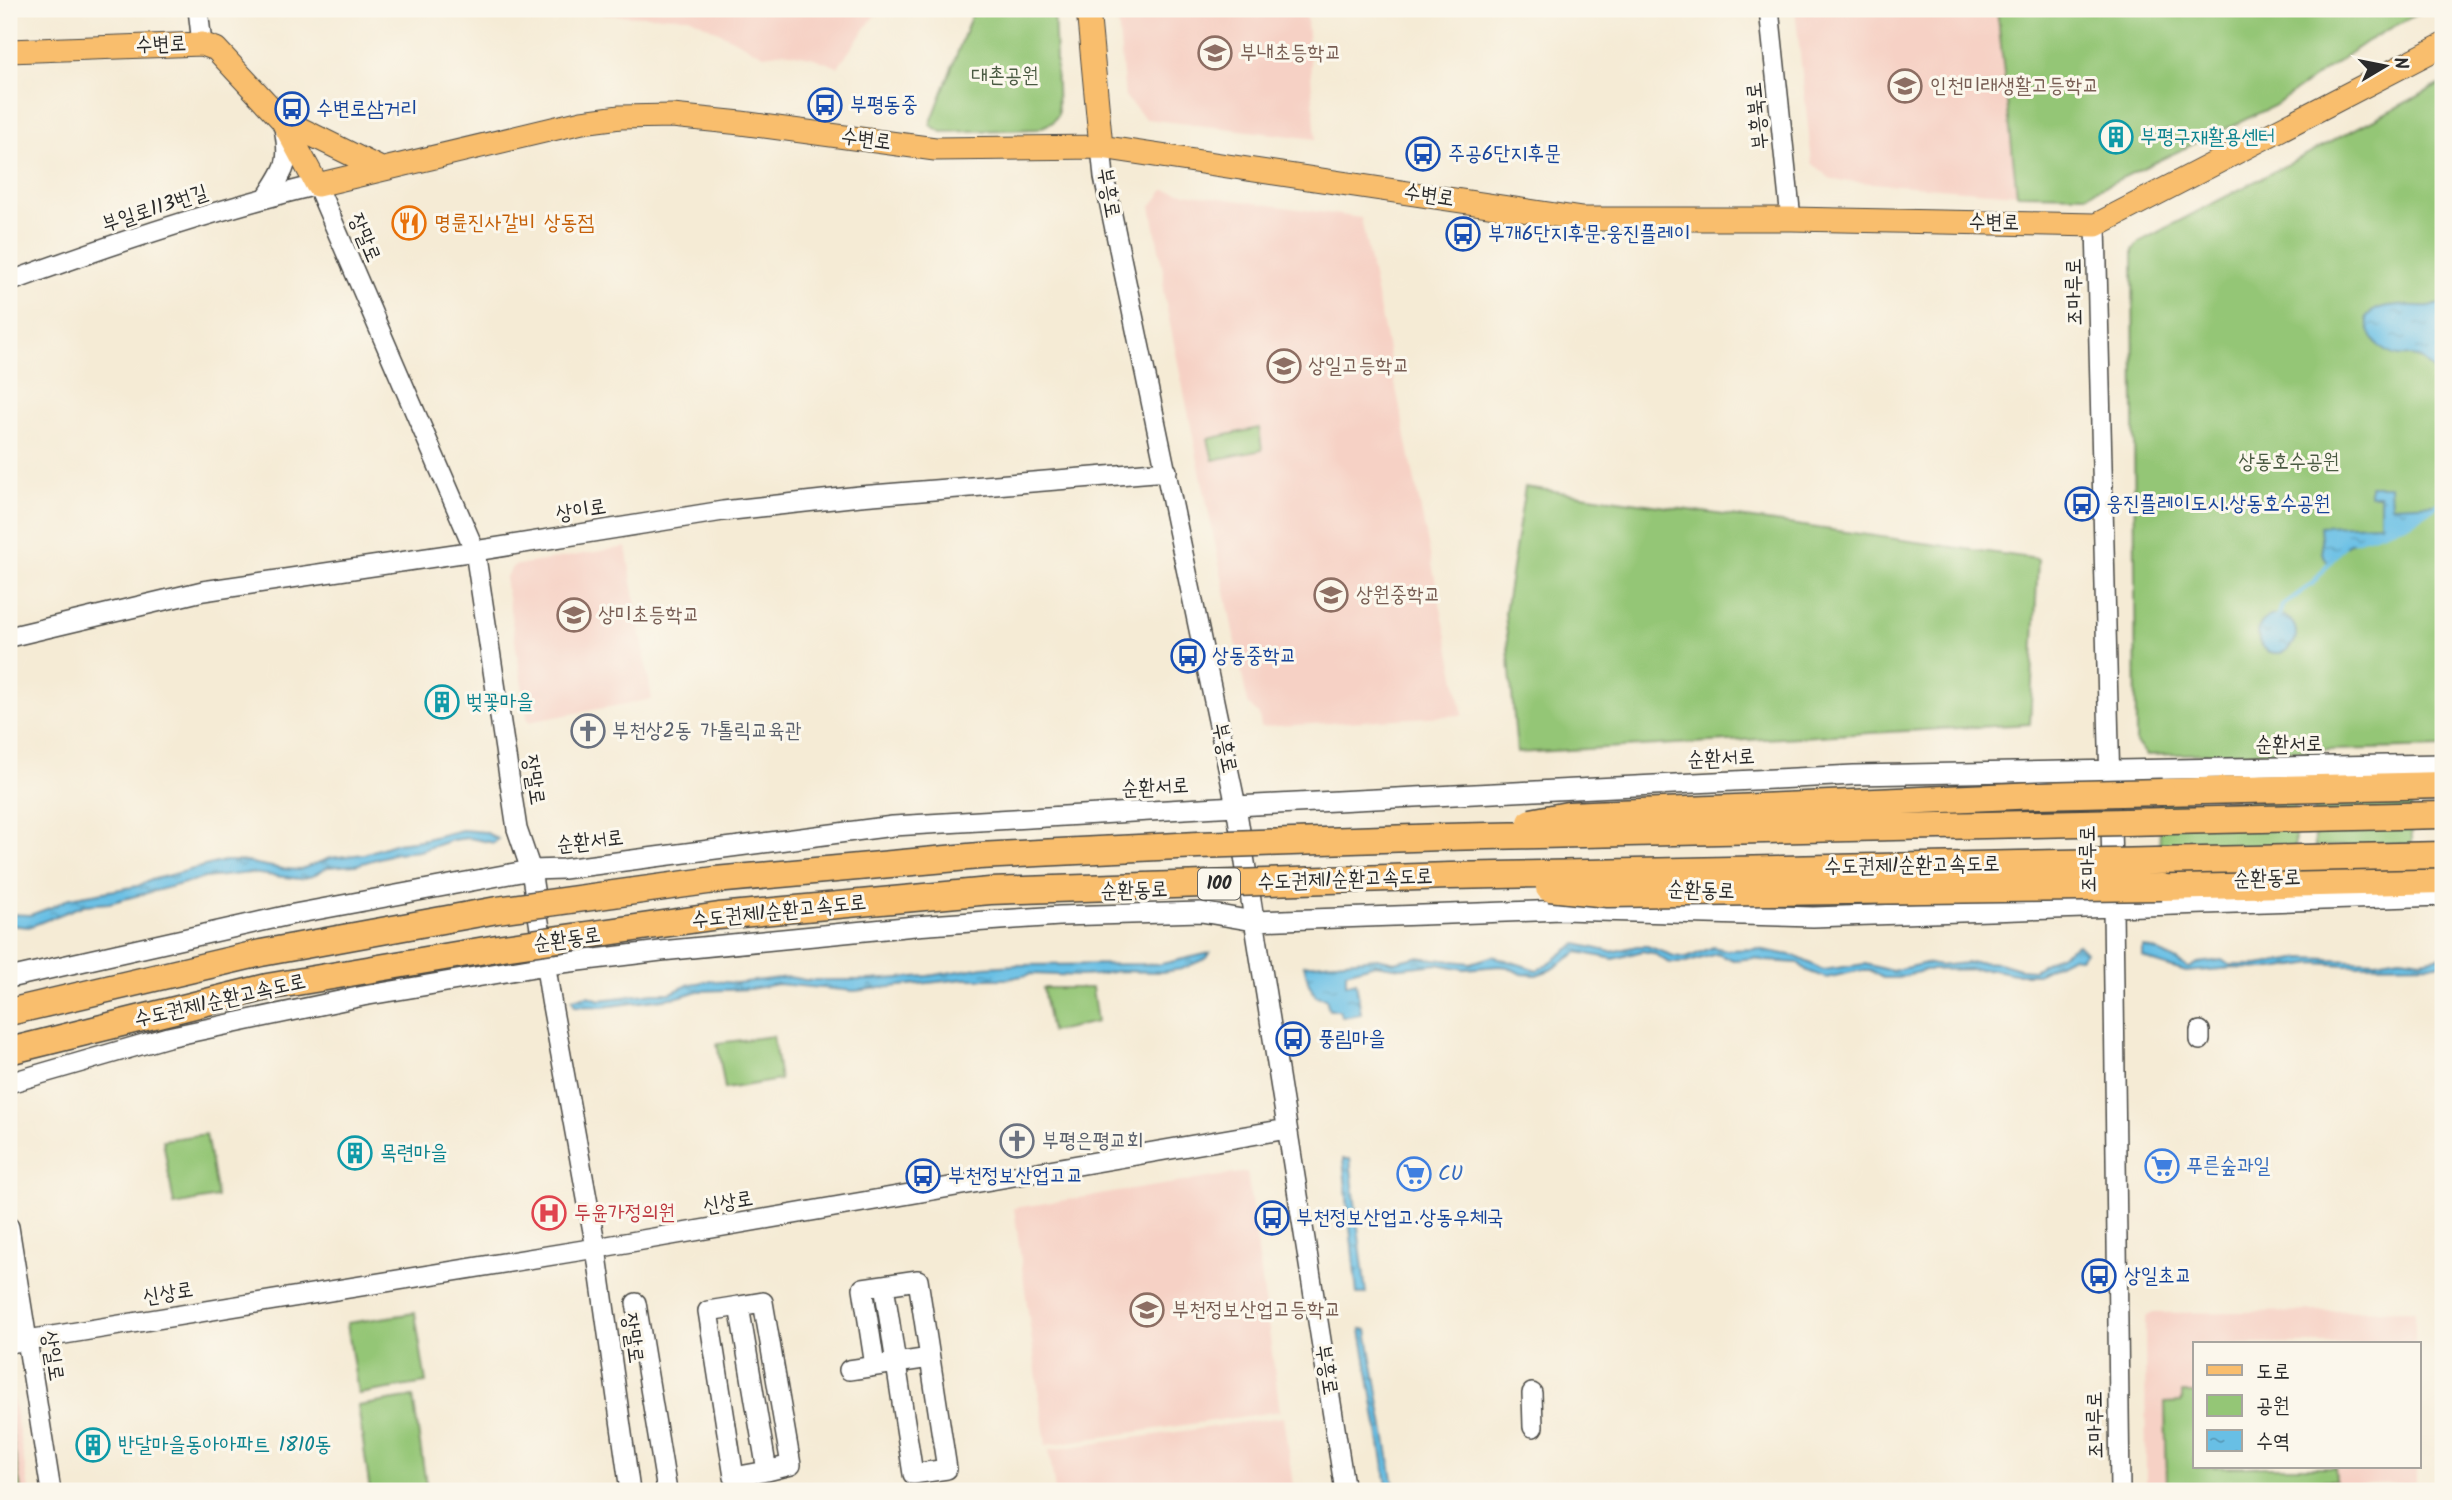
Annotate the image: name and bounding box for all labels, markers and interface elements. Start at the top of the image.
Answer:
street label: 수변로 [135,28,187,62]
north arrow [2350,32,2420,102]
school or university icon: 부내초등학교 [1196,34,1234,72]
place label: 부내초등학교 [1240,37,1341,70]
text: N [2384,55,2416,72]
park label: 대촌공원 [971,60,1039,93]
school or university icon: 인천미래생활고등학교 [1886,67,1924,105]
place label: 인천미래생활고등학교 [1930,70,2099,103]
street label: 부흥북로 [1738,81,1778,151]
bus stop icon: 부평동중 [806,86,844,124]
place label: 부평동중 [850,89,918,122]
bus stop icon: 수변로삼거리 [273,90,311,128]
place label: 수변로삼거리 [316,93,417,126]
building icon: 부평구재활용센터 [2097,118,2135,156]
street label: 수변로 [839,120,893,160]
place label: 부평구재활용센터 [2140,121,2275,154]
bus stop icon: 주공6단지후문 [1404,135,1442,173]
place label: 주공6단지후문 [1448,138,1561,171]
street label: 부흥로 [1087,165,1129,221]
street label: 부일로113번길 [98,176,212,242]
street label: 수변로 [1401,176,1457,216]
restaurant icon: 명륜진사갈비 상동점 [390,204,428,242]
street label: 수변로 [1968,206,2020,240]
place label: 명륜진사갈비 상동점 [434,207,595,240]
street label: 장말로 [339,208,389,268]
bus stop icon: 부개6단지후문.웅진플레이 [1444,215,1482,253]
place label: 부개6단지후문.웅진플레이 [1488,218,1691,251]
street label: 조마루로 [2058,258,2092,326]
school or university icon: 상일고등학교 [1265,347,1303,385]
place label: 상일고등학교 [1308,350,1409,383]
park label: 상동호수공원 [2238,446,2340,479]
bus stop icon: 웅진플레이도시.상동호수공원 [2063,485,2101,523]
place label: 웅진플레이도시.상동호수공원 [2106,488,2331,521]
street label: 상이로 [553,491,609,531]
school or university icon: 상원중학교 [1312,576,1350,614]
place label: 상원중학교 [1356,579,1441,612]
school or university icon: 상미초등학교 [555,596,593,634]
place label: 상미초등학교 [598,599,699,632]
bus stop icon: 상동중학교 [1169,637,1207,675]
place label: 상동중학교 [1212,640,1297,673]
building icon: 벚꽃마을 [423,683,461,721]
place label: 벚꽃마을 [466,686,534,719]
church icon: 부천상2동 가톨릭교육관 [569,712,607,750]
place label: 부천상2동 가톨릭교육관 [612,715,802,748]
street label: 부흥로 [1203,720,1245,776]
street label: 순환서로 [2255,728,2323,762]
street label: 순환서로 [1686,741,1756,777]
street label: 장말로 [513,752,553,808]
street label: 순환서로 [1120,770,1190,806]
street label: 순환서로 [554,822,626,862]
street label: 조마루로 [2072,825,2106,893]
street label: 수도권제1순환고속도로 [1824,848,2000,884]
street label: 수도권제1순환고속도로 [1257,860,1433,900]
street label: 순환동로 [2233,861,2301,897]
road number: 100 [1198,869,1240,900]
street label: 순환동로 [1100,873,1168,909]
street label: 순환동로 [1667,873,1735,909]
street label: 수도권제1순환고속도로 [690,886,868,938]
street label: 순환동로 [531,919,603,961]
street label: 수도권제1순환고속도로 [131,965,309,1037]
bus stop icon: 풍림마을 [1274,1020,1312,1058]
place label: 풍림마을 [1318,1023,1386,1056]
church icon: 부평은평교회 [998,1122,1036,1160]
place label: 부평은평교회 [1042,1125,1143,1158]
building icon: 목련마을 [336,1134,374,1172]
place label: 목련마을 [380,1137,448,1170]
supermarket icon: 푸른숲과일 [2143,1147,2181,1185]
place label: 푸른숲과일 [2186,1150,2271,1183]
supermarket icon: CU [1395,1155,1433,1193]
bus stop icon: 부천정보산업고교 [904,1157,942,1195]
place label: CU [1438,1158,1463,1191]
place label: 부천정보산업고교 [948,1160,1083,1193]
street label: 신상로 [700,1182,756,1224]
hospital icon: 두윤가정의원 [530,1194,568,1232]
place label: 두윤가정의원 [574,1197,675,1230]
bus stop icon: 부천정보산업고.상동우체국 [1253,1199,1291,1237]
place label: 부천정보산업고.상동우체국 [1296,1202,1504,1235]
bus stop icon: 상일초교 [2080,1257,2118,1295]
place label: 상일초교 [2124,1260,2192,1293]
street label: 신상로 [140,1274,196,1314]
school or university icon: 부천정보산업고등학교 [1128,1291,1166,1329]
place label: 부천정보산업고등학교 [1172,1294,1341,1327]
street label: 장말로 [612,1311,652,1365]
street label: 상일로 [32,1328,72,1384]
street label: 부흥로 [1306,1342,1346,1398]
legend [2193,1342,2420,1468]
text: 도로 [2256,1356,2290,1389]
text: 공원 [2256,1390,2290,1423]
street label: 조마루로 [2079,1391,2113,1459]
building icon: 반달마을동아아파트 1810동 [74,1426,112,1464]
text: 수역 [2256,1426,2290,1459]
place label: 반달마을동아아파트 1810동 [118,1429,332,1462]

